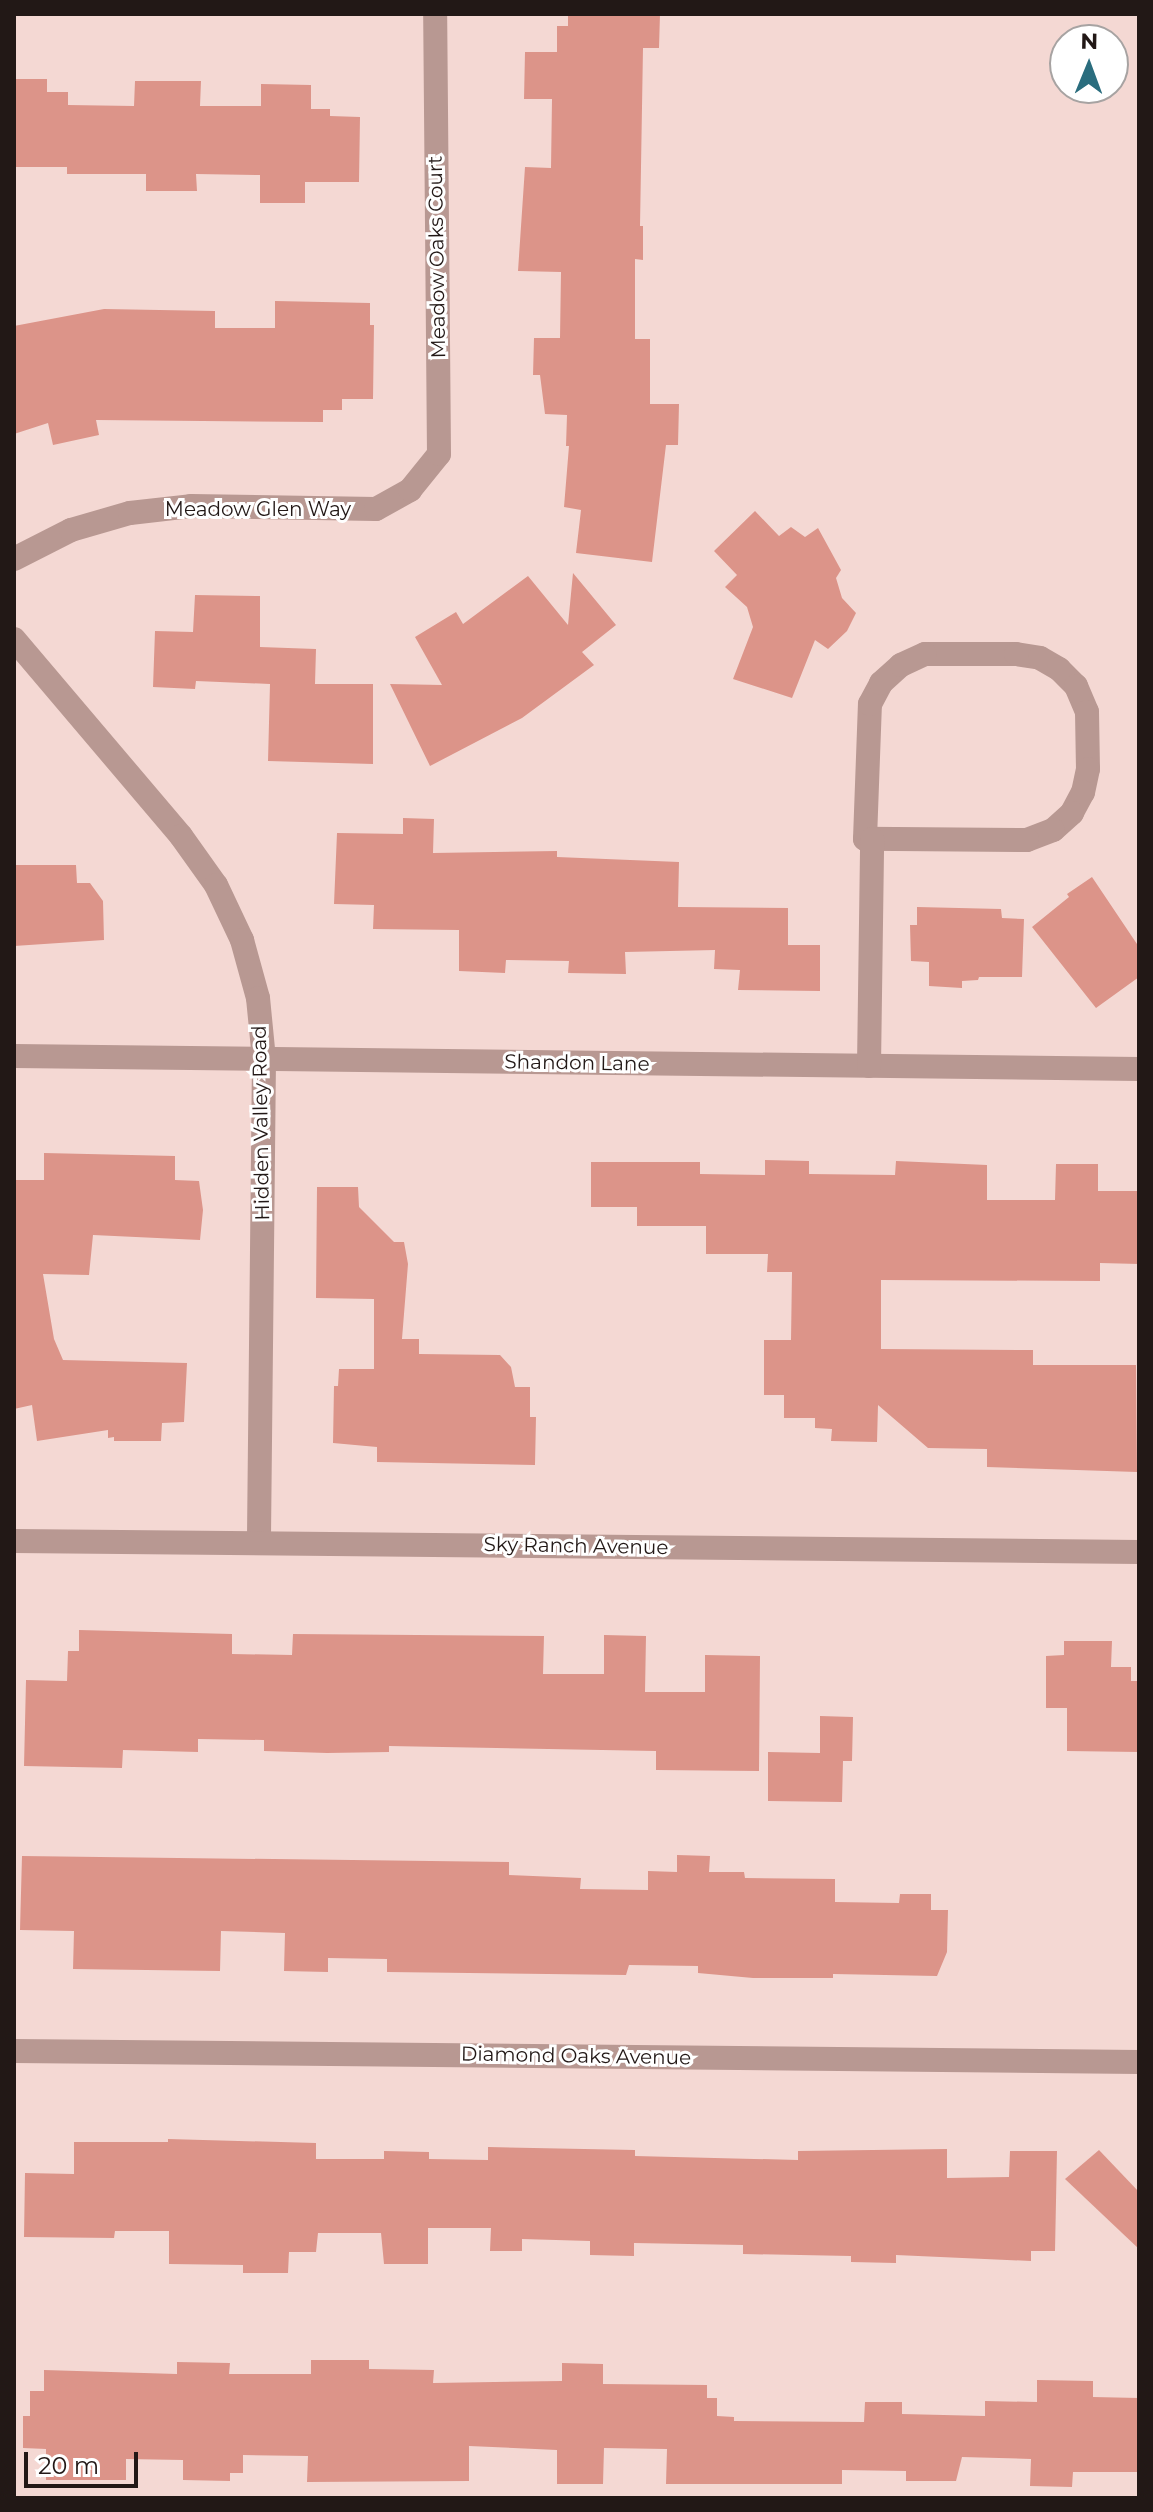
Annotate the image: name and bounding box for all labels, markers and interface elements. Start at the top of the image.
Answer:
north arrow [1049,24,1129,104]
text: N [1080,28,1099,55]
street label: Meadow Oaks Court [423,155,451,359]
street label: Meadow Glen Way [165,497,351,521]
street label: Hidden Valley Road [247,1025,275,1221]
street label: Shandon Lane [504,1050,650,1076]
street label: Sky Ranch Avenue [483,1532,669,1560]
street label: Diamond Oaks Avenue [461,2042,691,2070]
scale bar [28,2436,142,2486]
text: 20 m [38,2451,99,2480]

